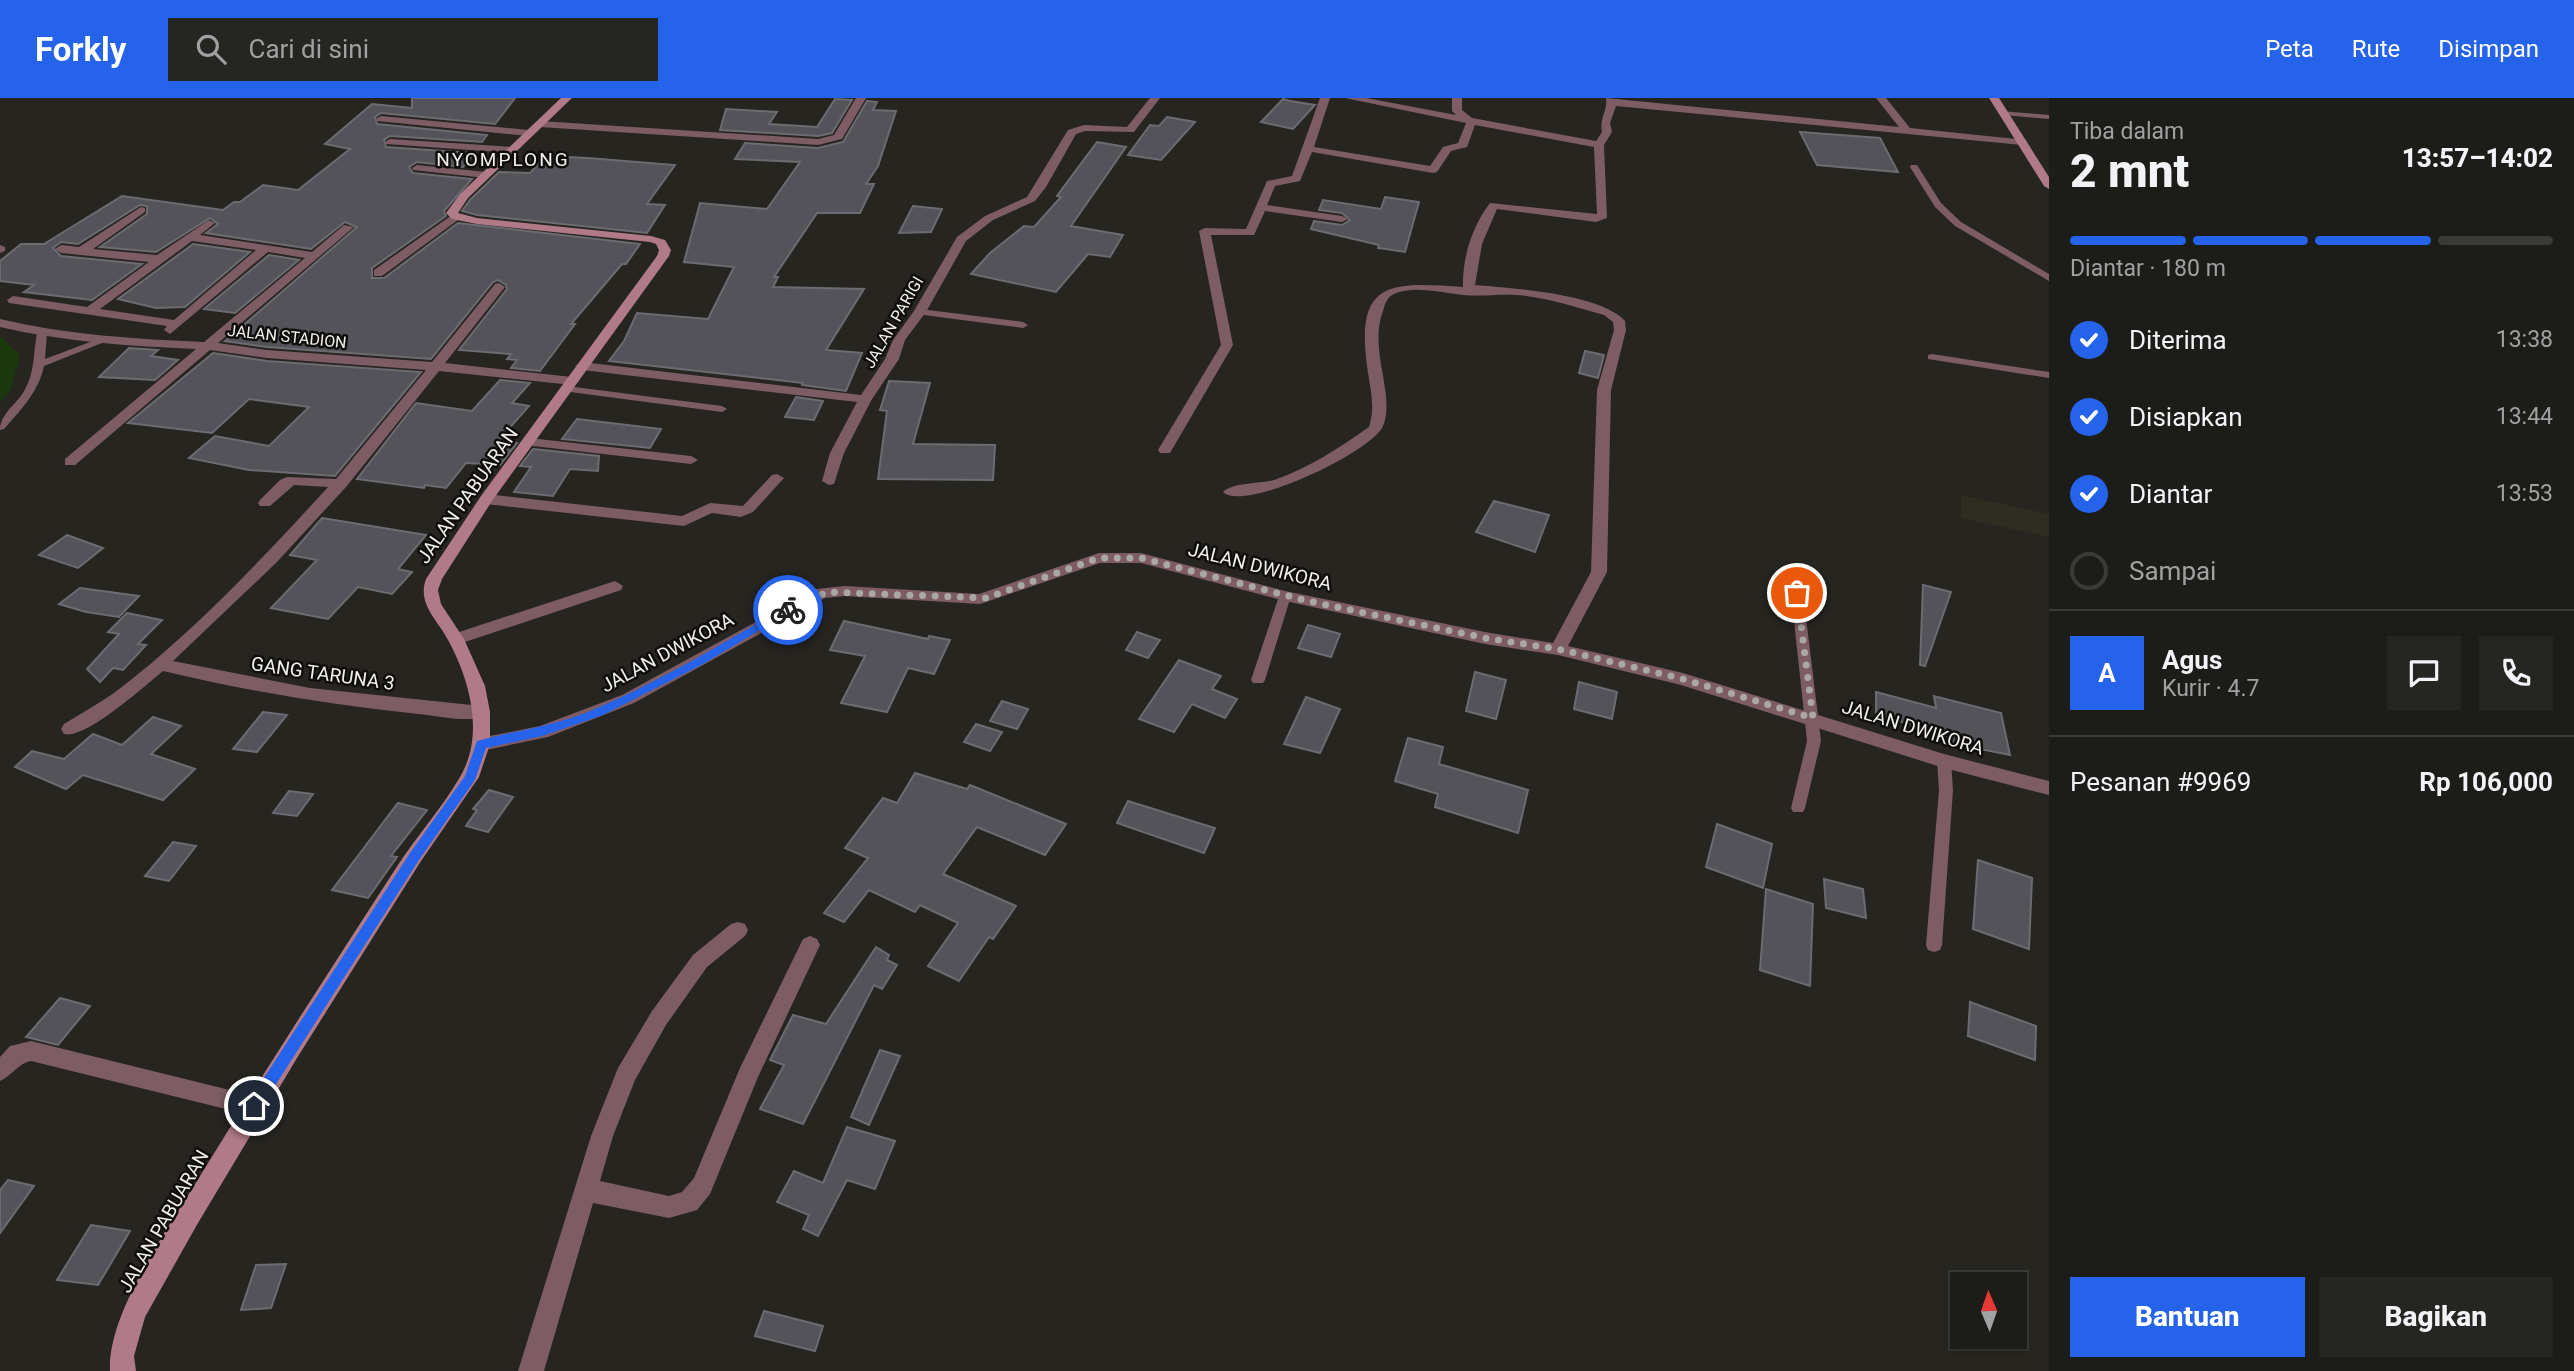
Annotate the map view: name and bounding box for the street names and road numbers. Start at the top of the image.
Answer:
street label: JALAN PARIGI [860,273,927,371]
street label: JALAN STADION [226,321,348,352]
street label: JALAN PABUARAN [412,423,523,568]
street label: JALAN DWIKORA [1186,538,1335,596]
street label: JALAN DWIKORA [597,607,738,697]
street label: GANG TARUNA 3 [250,652,396,695]
street label: JALAN DWIKORA [1839,695,1987,760]
street label: JALAN PABUARAN [113,1146,214,1297]

